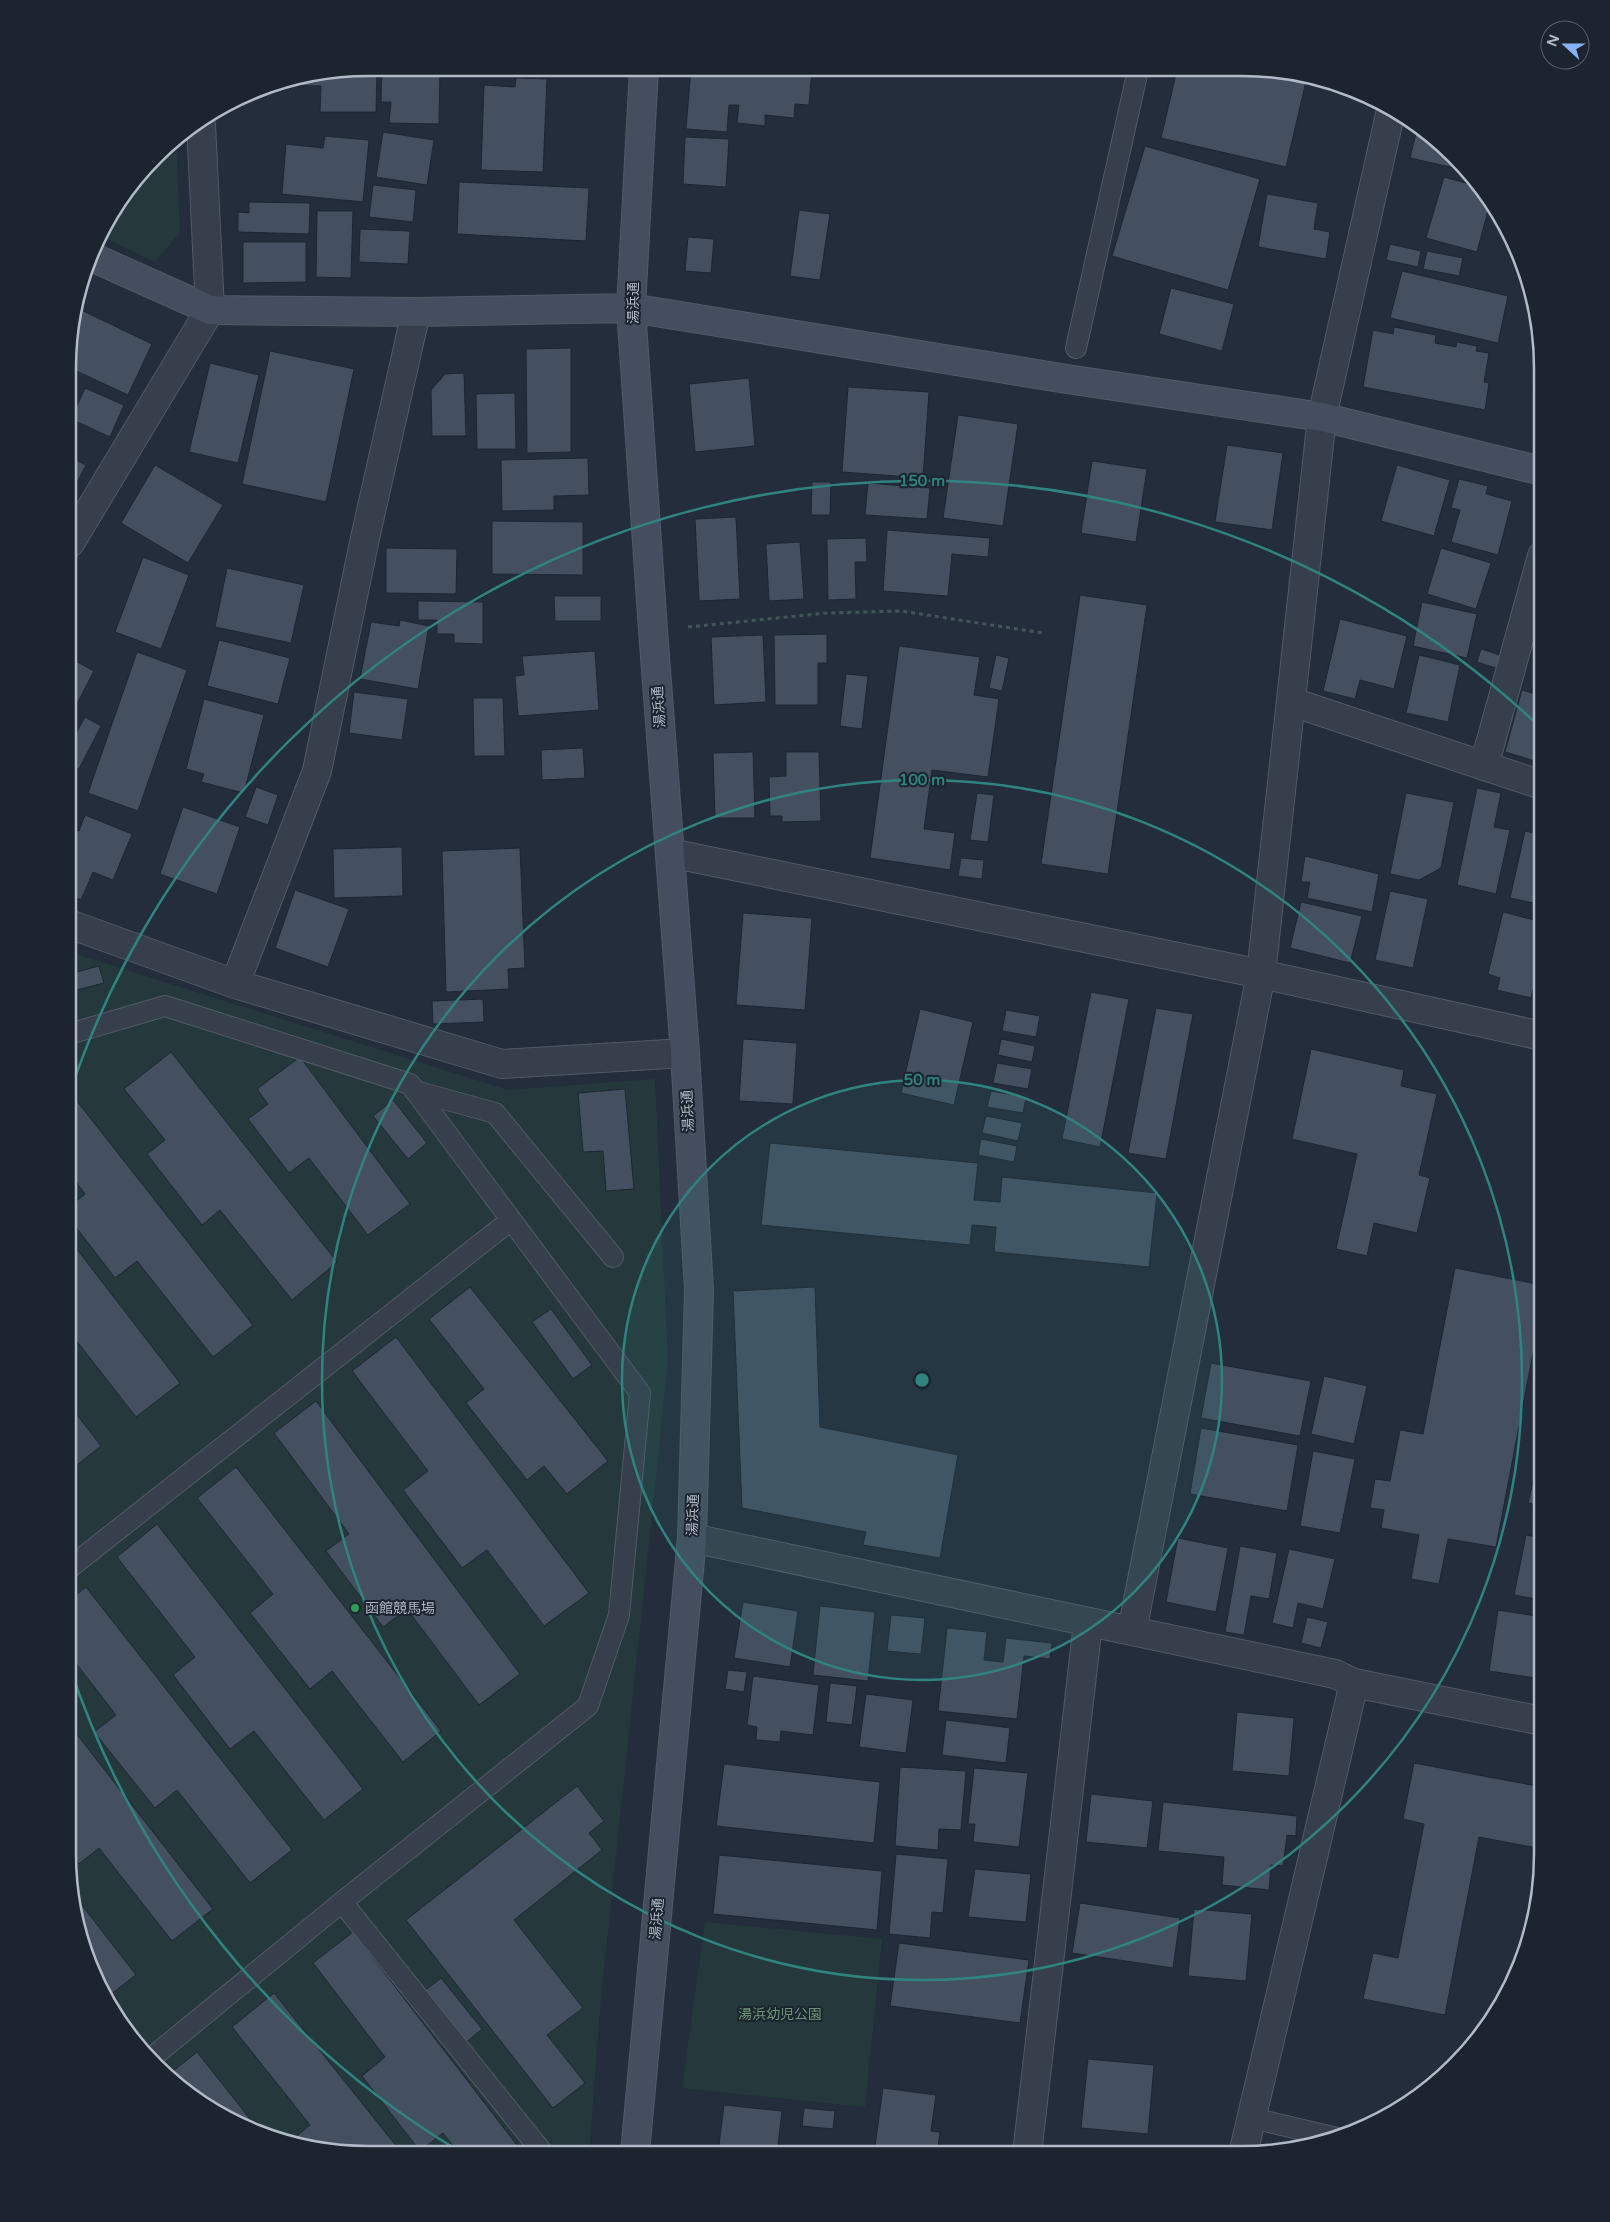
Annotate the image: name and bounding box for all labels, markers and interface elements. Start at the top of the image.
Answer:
north arrow [1540,20,1590,70]
text: N [1543,32,1563,49]
street label: 湯浜通 [625,282,642,324]
text: 150 m [899,472,945,490]
street label: 湯浜通 [649,685,669,729]
text: 100 m [899,771,945,789]
text: 50 m [904,1071,940,1089]
street label: 湯浜通 [678,1090,698,1132]
centre of rings [913,1371,931,1389]
street label: 湯浜通 [684,1494,702,1536]
place label: 函館競馬場 [365,1600,435,1617]
marker: 函館競馬場 [349,1602,361,1614]
street label: 湯浜通 [647,1897,667,1941]
park label: 湯浜幼児公園 [738,2006,822,2023]

